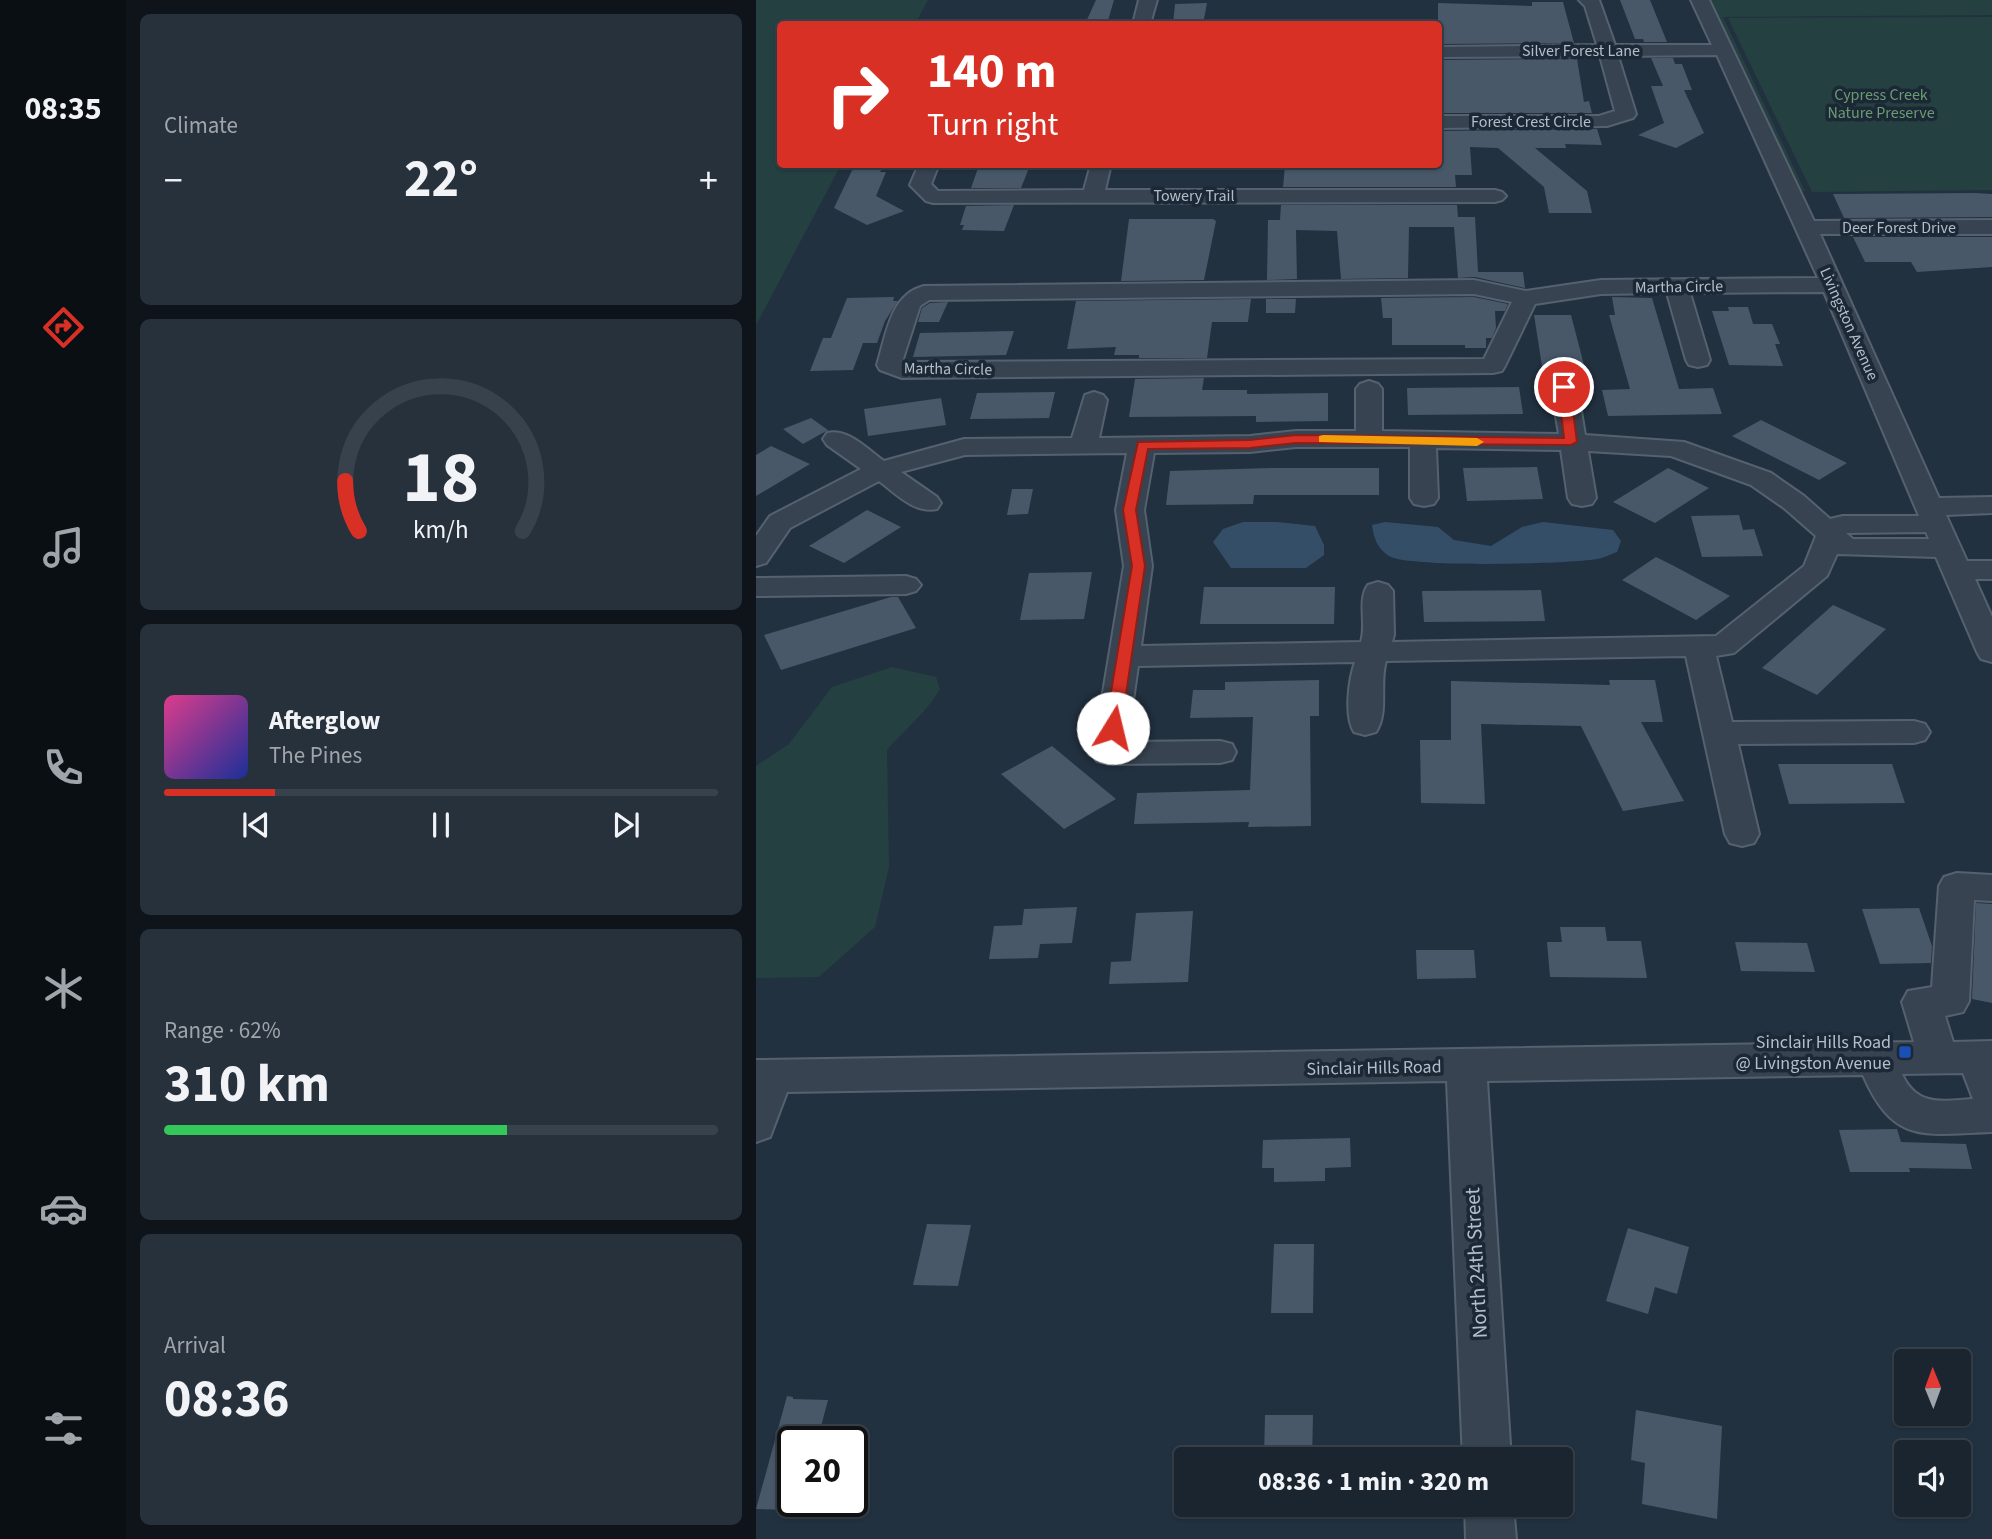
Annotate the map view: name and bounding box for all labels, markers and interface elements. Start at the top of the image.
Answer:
text: 140 m [927,37,1056,107]
street label: Silver Forest Lane [1522,40,1640,62]
icon: right [812,49,903,140]
park label: Cypress Creek Nature Preserve [1827,84,1935,124]
text: 08:35 [24,86,102,132]
text: Turn right [927,102,1058,148]
text: Climate [164,109,238,142]
street label: Forest Crest Circle [1471,111,1591,133]
text: 22° [404,143,478,217]
text: − [164,154,183,208]
text: + [699,154,718,208]
street label: Towery Trail [1153,185,1235,207]
street label: Deer Forest Drive [1842,217,1956,239]
street label: Livingston Avenue [1814,264,1884,384]
street label: Martha Circle [1635,275,1723,299]
icon: directions [39,303,88,352]
street label: Martha Circle [904,357,992,381]
pin [1534,357,1594,417]
icon: arrive [1545,368,1583,406]
text: 18 [403,426,479,530]
text: km/h [413,511,469,547]
icon: music [39,523,88,572]
position arrow [1076,691,1150,765]
text: Afterglow [269,702,380,739]
text: The Pines [269,739,362,772]
icon: phone [39,743,88,792]
icon: previous [237,806,275,844]
icon: pause [422,806,460,844]
icon: next [607,806,645,844]
icon: climate [39,964,88,1013]
text: Range · 62% [164,1014,281,1047]
place label: Sinclair Hills Road @ Livingston Avenue [1736,1030,1891,1076]
marker: Sinclair Hills Road @ Livingston Avenue [1897,1044,1913,1060]
text: 310 km [164,1048,330,1122]
street label: Sinclair Hills Road [1306,1054,1442,1082]
icon: car [39,1184,88,1233]
street label: North 24th Street [1457,1187,1495,1339]
text: Arrival [164,1329,226,1362]
north arrow [1894,1349,1970,1426]
map controls [1894,1349,1971,1517]
text: 08:36 [164,1363,289,1437]
icon: filters [39,1404,88,1453]
speed limit sign: 20 [777,1426,868,1517]
button: sound [1894,1440,1971,1517]
text: 08:36 · 1 min · 320 m [1258,1463,1489,1500]

